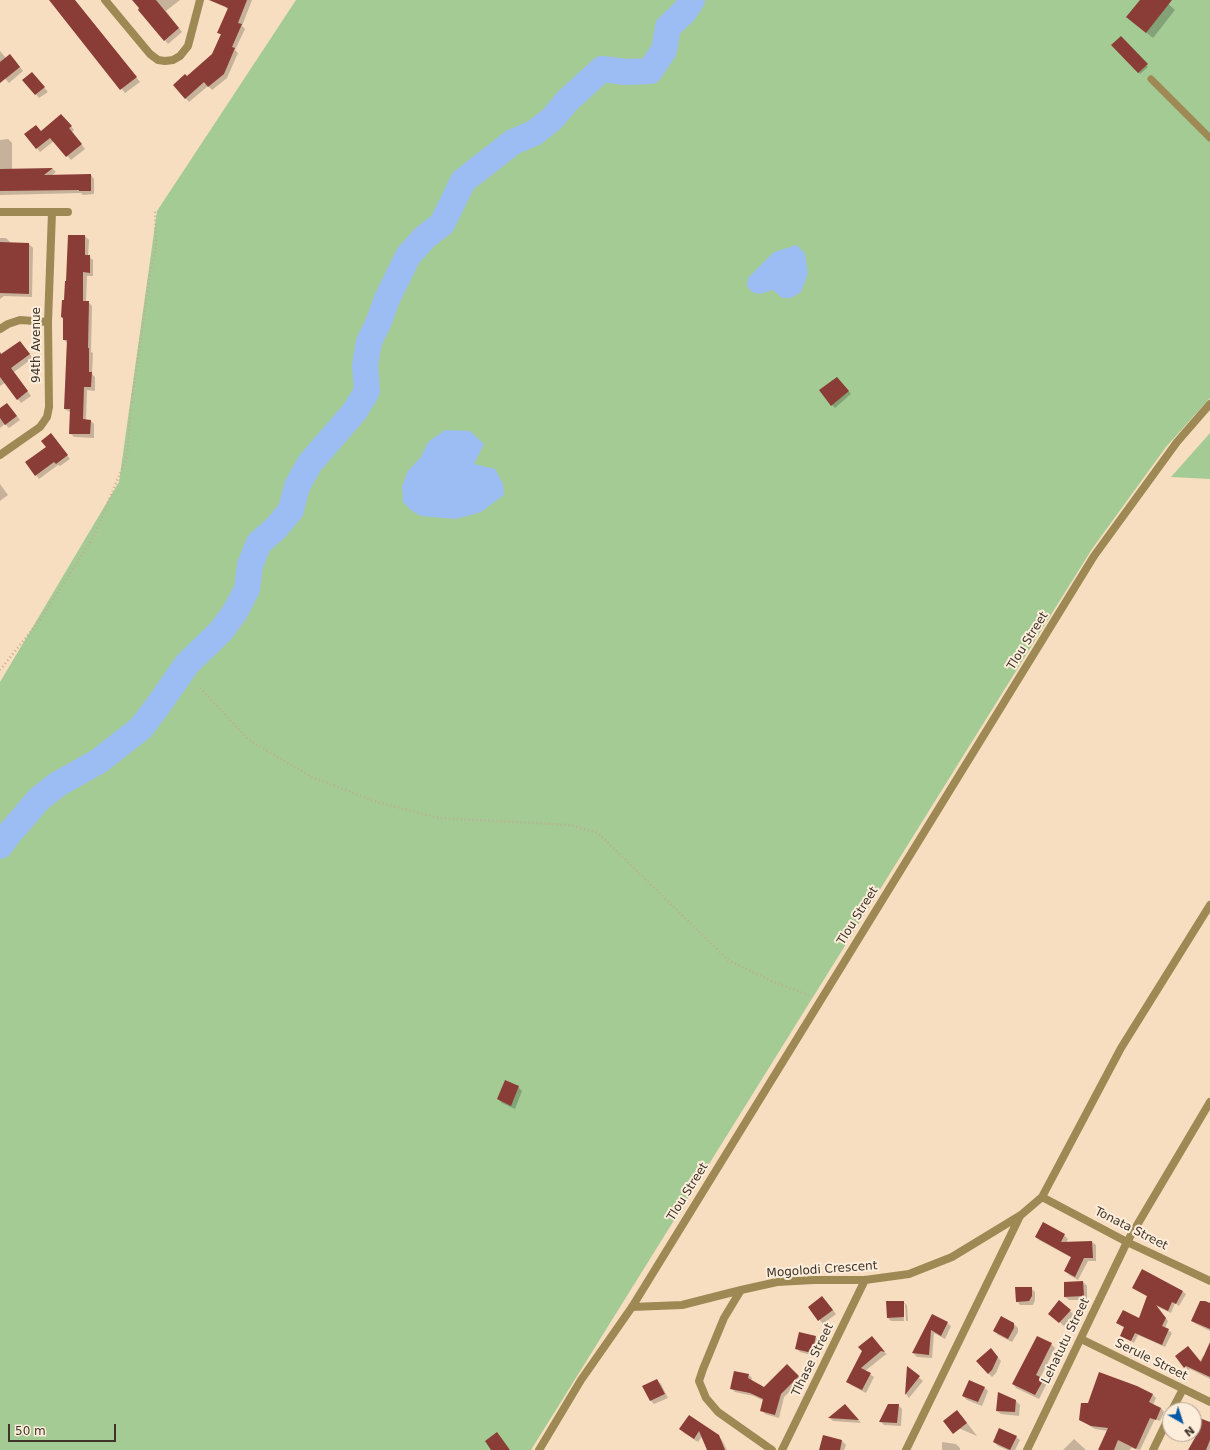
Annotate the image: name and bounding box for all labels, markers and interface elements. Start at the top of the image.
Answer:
street label: 94th Avenue [30,307,44,383]
street label: Tlou Street [1004,609,1052,673]
street label: Tlou Street [834,884,882,948]
street label: Tlou Street [664,1160,712,1224]
street label: Tonata Street [1092,1204,1170,1254]
street label: Mogolodi Crescent [766,1259,878,1281]
street label: Lehatutu Street [1039,1296,1093,1386]
street label: Tlhase Street [789,1321,837,1399]
street label: Serule Street [1113,1336,1189,1384]
north arrow [1162,1402,1202,1442]
scale bar [10,1416,118,1442]
text: N [1182,1423,1197,1439]
text: 50 m [15,1424,46,1438]

